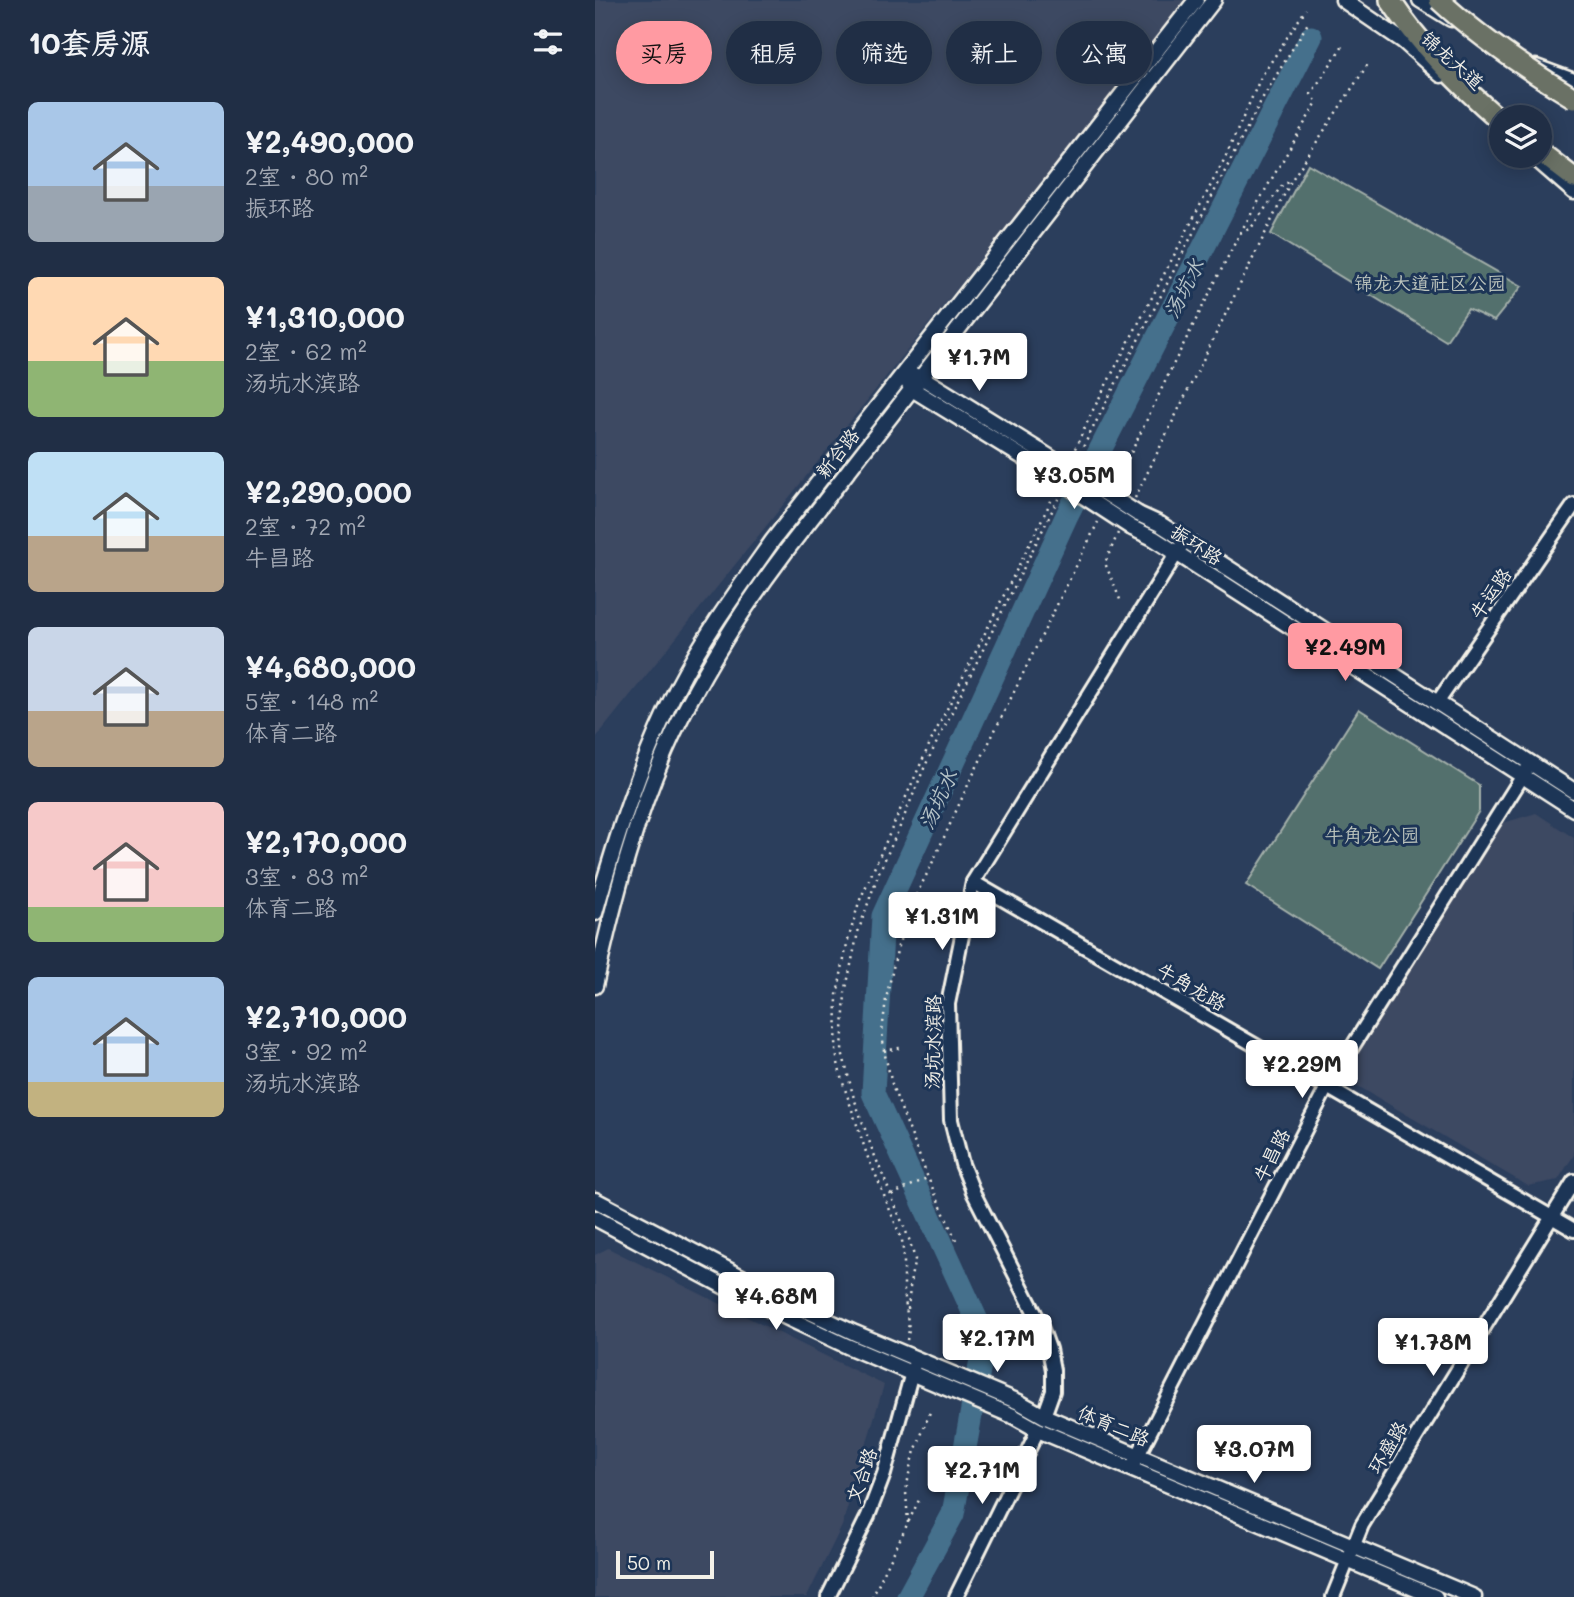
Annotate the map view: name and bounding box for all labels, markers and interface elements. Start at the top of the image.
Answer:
chip: 买房 [616,21,712,84]
chip: 租房 [726,21,822,84]
chip: 筛选 [836,21,932,84]
chip: 新上 [946,21,1042,84]
chip: 公寓 [1056,21,1152,84]
text: 10套房源 [28,22,151,62]
icon: filters [529,23,567,61]
street label: 锦龙大道 [1416,25,1490,95]
map controls [1489,105,1552,168]
button: layers [1489,105,1552,168]
text: ¥2,490,000 [245,121,414,161]
icon: home [84,130,168,214]
text: 2室 · 80 m² [245,161,368,191]
text: 振环路 [245,192,314,222]
water label: 汤坑水 [1157,253,1210,322]
park label: 锦龙大道社区公园 [1354,270,1506,295]
text: ¥1,310,000 [245,296,405,336]
icon: home [84,305,168,389]
pin: ¥1.7M [930,334,1028,393]
text: 2室 · 62 m² [245,336,367,366]
text: ¥1.7M [947,341,1011,371]
text: 汤坑水滨路 [245,367,360,397]
street label: 新合路 [810,423,864,483]
pin: ¥3.05M [1017,452,1131,511]
text: ¥3.05M [1033,459,1115,489]
text: ¥2,290,000 [245,471,412,511]
icon: home [84,480,168,564]
text: 2室 · 72 m² [245,511,366,541]
street label: 振环路 [1166,518,1228,570]
text: 牛昌路 [245,542,314,572]
street label: 牛运路 [1463,562,1517,624]
pin: ¥2.49M [1288,624,1402,683]
text: ¥2.49M [1304,631,1386,661]
text: ¥4,680,000 [245,646,416,686]
icon: home [84,655,168,739]
text: 5室 · 148 m² [245,686,378,716]
text: 体育二路 [245,717,337,747]
water label: 汤坑水 [911,764,963,833]
text: ¥2,170,000 [245,821,407,861]
park label: 牛角龙公园 [1324,822,1420,847]
icon: home [84,830,168,914]
text: 3室 · 83 m² [245,861,368,891]
text: 体育二路 [245,892,337,922]
pin: ¥1.31M [885,892,999,952]
text: ¥1.31M [905,900,979,930]
street label: 牛角龙路 [1153,956,1231,1016]
street label: 汤坑水滨路 [919,994,945,1090]
text: ¥2,710,000 [245,996,407,1036]
icon: home [84,1005,168,1089]
text: 3室 · 92 m² [245,1036,367,1066]
pin: ¥2.29M [1245,1040,1359,1100]
text: ¥2.29M [1262,1048,1342,1078]
text: 汤坑水滨路 [245,1067,360,1097]
street label: 牛昌路 [1247,1124,1295,1186]
pin: ¥4.68M [719,1272,833,1332]
text: ¥4.68M [734,1280,818,1310]
pin: ¥2.17M [940,1314,1054,1374]
pin: ¥1.78M [1376,1318,1490,1378]
text: ¥2.17M [959,1322,1035,1352]
text: ¥1.78M [1394,1326,1472,1356]
street label: 体育二路 [1074,1399,1154,1451]
street label: 环盛路 [1362,1416,1412,1478]
pin: ¥3.07M [1197,1426,1311,1485]
text: ¥3.07M [1213,1433,1295,1463]
street label: 文合路 [840,1444,882,1506]
pin: ¥2.71M [925,1446,1039,1506]
text: ¥2.71M [944,1454,1020,1484]
scale bar [616,1548,714,1580]
text: 50 m [627,1550,671,1575]

